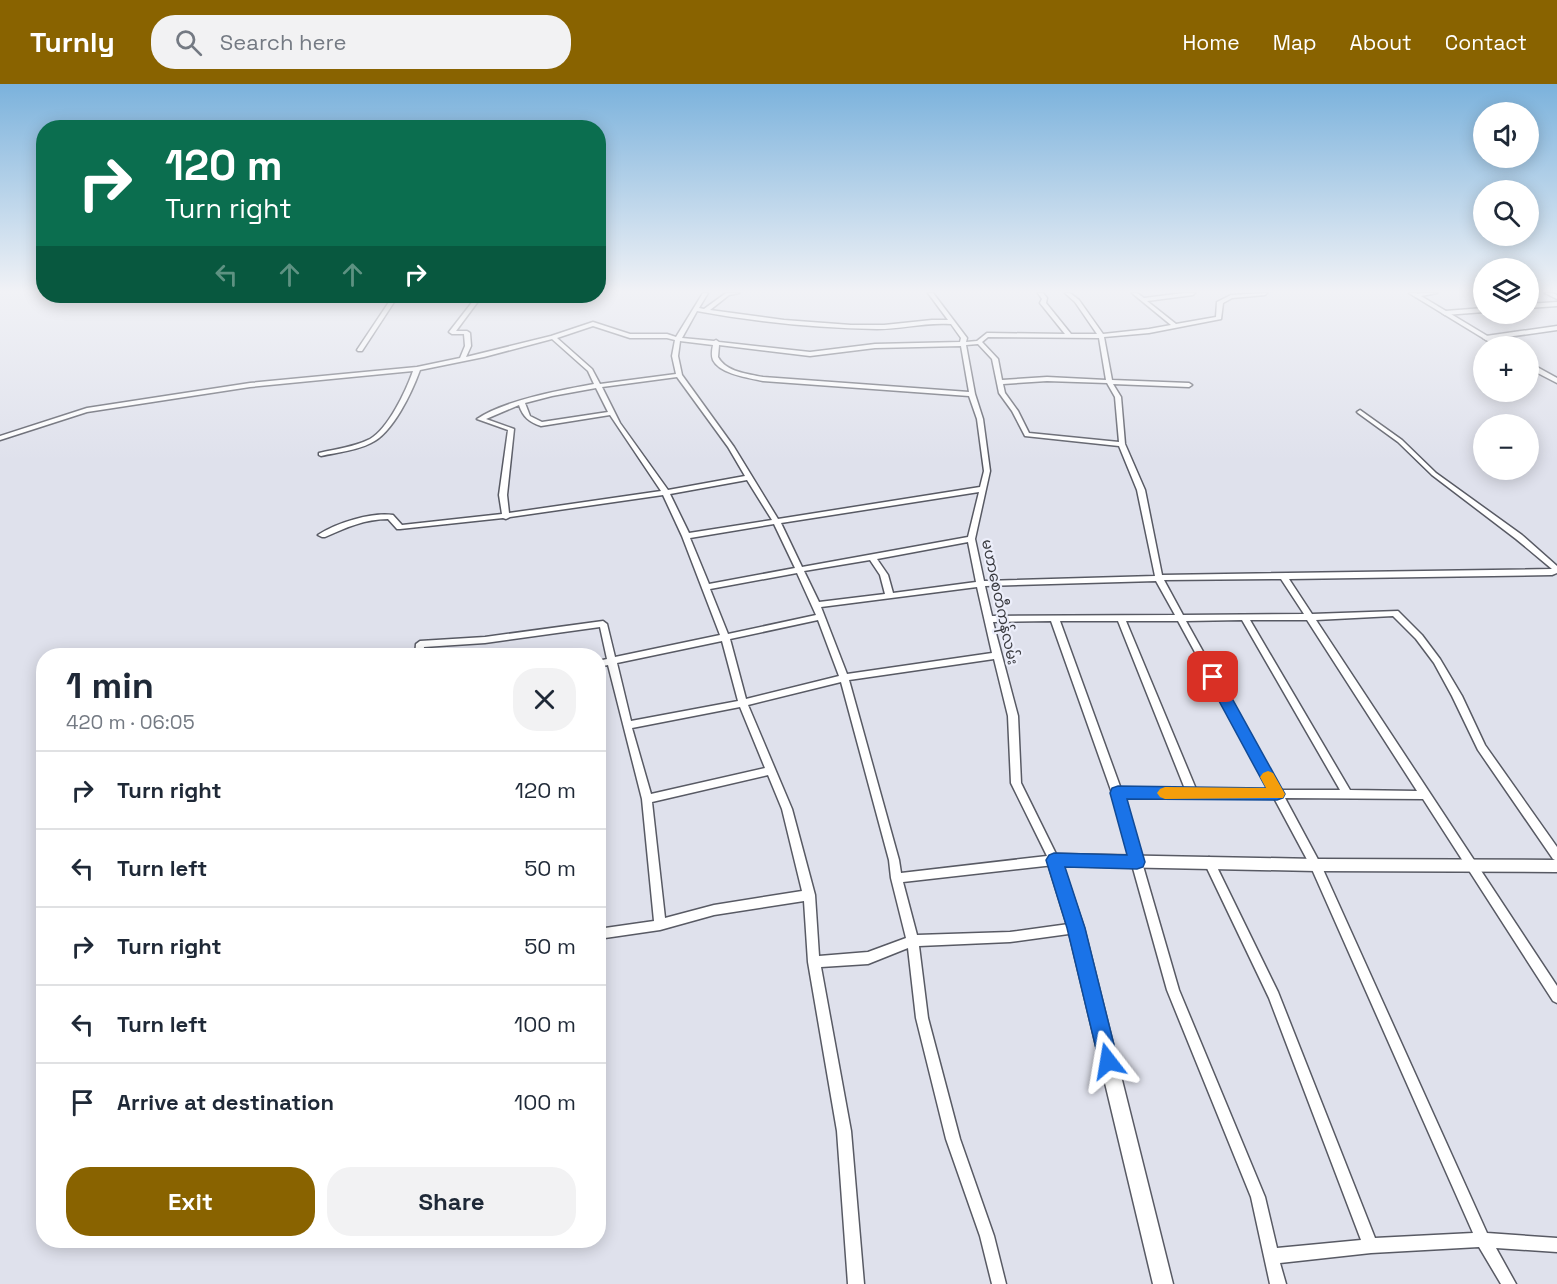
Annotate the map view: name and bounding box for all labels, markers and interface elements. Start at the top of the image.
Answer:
search box [151,15,571,69]
text: Turnly [30,24,115,60]
icon: search [172,26,205,59]
text: Search here [220,28,347,56]
text: Home [1182,29,1240,56]
text: Map [1273,29,1317,56]
text: About [1350,29,1412,56]
text: Contact [1445,29,1527,56]
map controls [1473,102,1539,480]
button: sound [1473,102,1539,168]
text: 120 m [165,139,283,192]
icon: right [66,144,144,222]
button: search [1473,180,1539,246]
text: Turn right [165,191,292,226]
icon: left [210,258,243,291]
icon: ahead [273,258,306,291]
icon: ahead [336,258,369,291]
icon: right [399,258,432,291]
button: layers [1473,258,1539,324]
button: + [1473,336,1539,402]
button: − [1473,414,1539,480]
street label: မဟာစေတီကန်လမ်း [975,537,1023,667]
pin [1187,651,1238,702]
icon: arrive [1196,660,1229,693]
text: 1 min [66,663,154,709]
button: close [513,668,576,731]
text: 420 m · 06:05 [66,709,195,735]
icon: right [66,774,99,807]
text: Turn right [117,776,222,804]
text: 120 m [515,776,576,804]
icon: left [66,852,99,885]
text: Turn left [117,854,207,882]
text: 50 m [524,854,576,882]
icon: right [66,930,99,963]
text: Turn right [117,932,222,960]
text: 50 m [524,932,576,960]
icon: left [66,1008,99,1041]
text: Turn left [117,1010,207,1038]
text: 100 m [514,1010,576,1038]
position arrow [1076,1029,1140,1093]
icon: arrive [66,1086,99,1119]
text: Arrive at destination [117,1088,334,1116]
text: 100 m [514,1088,576,1116]
button: Exit [66,1167,315,1236]
button: Share [327,1167,576,1236]

